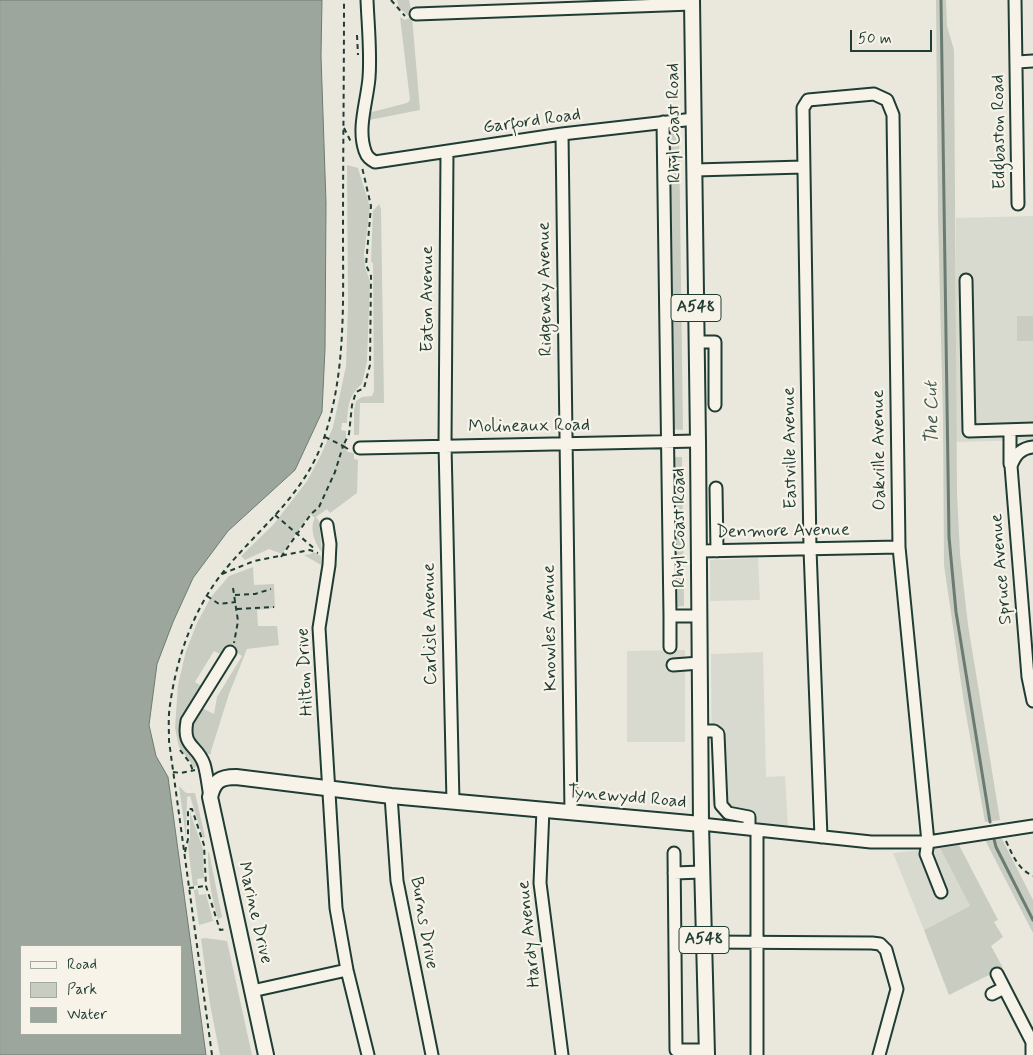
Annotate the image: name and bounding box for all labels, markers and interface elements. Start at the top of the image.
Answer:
scale bar [853,20,936,52]
text: 50 m [858,29,892,49]
street label: Rhyl Coast Road [663,63,687,183]
street label: Edgbaston Road [988,74,1012,190]
street label: Garford Road [482,104,582,140]
street label: Ridgeway Avenue [534,221,558,357]
street label: Eaton Avenue [417,246,439,352]
road number: A548 [671,294,721,322]
water label: The Cut [921,381,945,445]
street label: Eastville Avenue [779,387,803,509]
street label: Oakville Avenue [868,389,892,511]
street label: Molineaux Road [468,415,590,439]
street label: Rhyl Coast Road [669,468,691,588]
street label: Spruce Avenue [986,512,1018,626]
street label: Denmore Avenue [716,520,850,544]
street label: Carlisle Avenue [419,563,443,685]
street label: Knowles Avenue [539,565,563,691]
street label: Hilton Drive [293,627,319,717]
street label: Tynewydd Road [567,782,687,814]
street label: Marine Drive [232,860,276,966]
street label: Burns Drive [404,875,442,971]
street label: Hardy Avenue [514,880,546,988]
road number: A548 [679,926,729,954]
legend [20,945,182,1035]
text: Road [67,955,97,975]
text: Park [67,980,97,1000]
text: Water [67,1005,107,1025]

